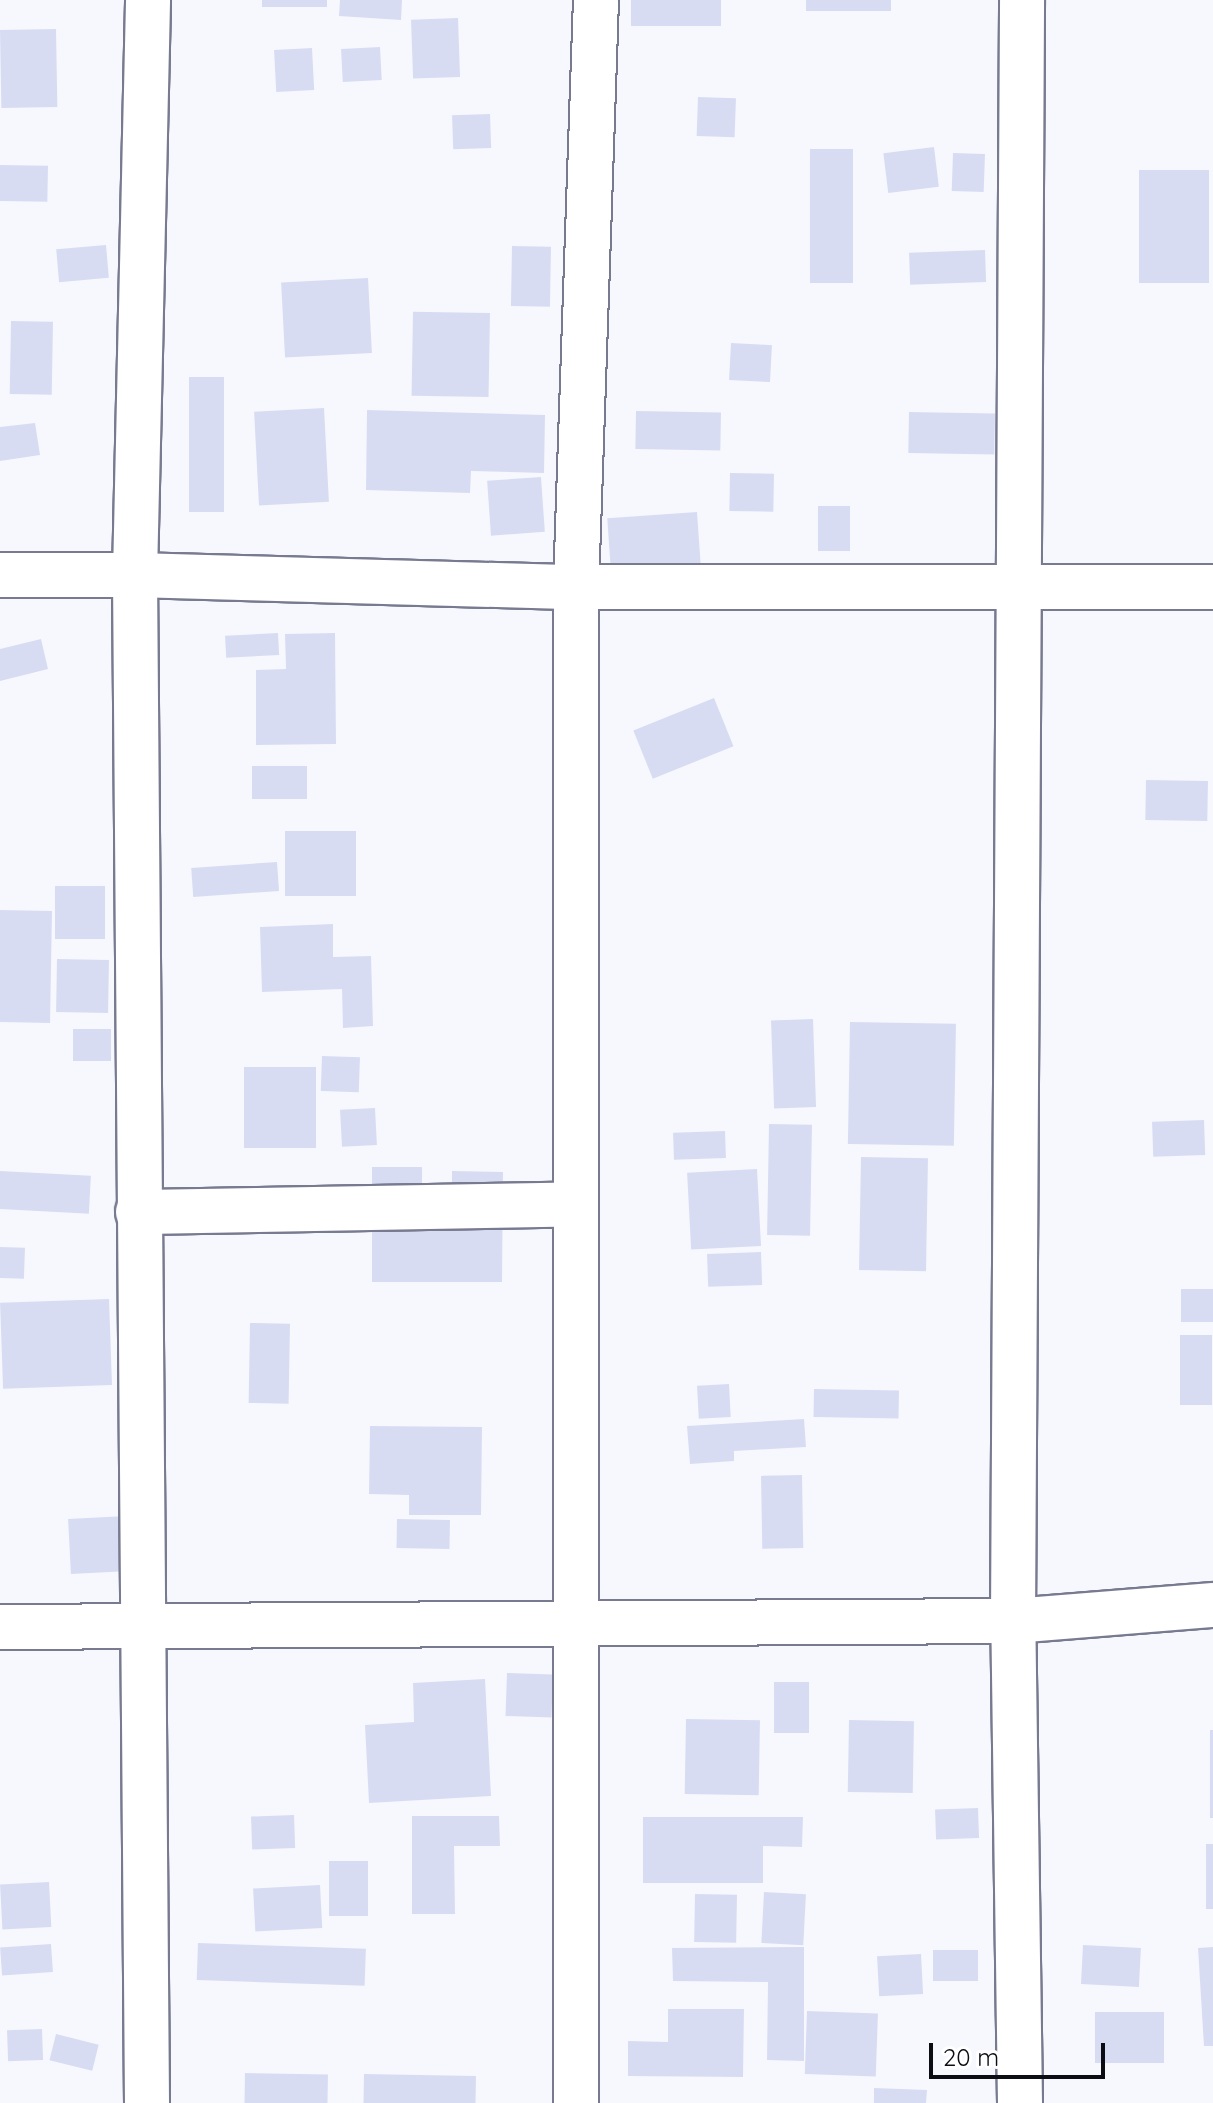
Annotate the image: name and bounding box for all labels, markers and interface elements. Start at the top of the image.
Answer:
scale bar [933,2027,1109,2077]
text: 20 m [943,2042,999,2072]

